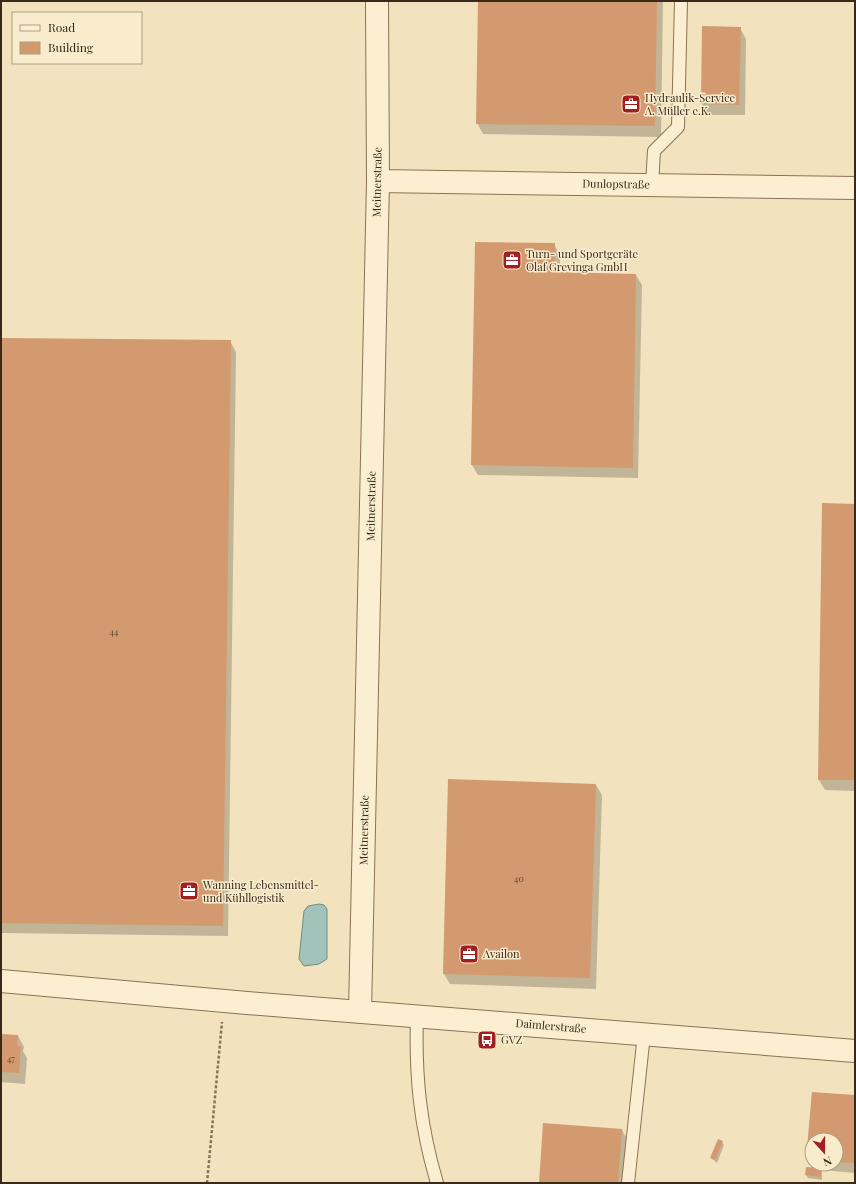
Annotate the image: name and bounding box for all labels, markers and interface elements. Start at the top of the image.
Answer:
legend [12,12,142,64]
text: Road [48,19,75,35]
text: Building [48,39,94,55]
place label: Hydraulik-Service A. Müller e.K. [644,90,736,118]
office icon: Hydraulik-Service A. Müller e.K. [620,93,642,115]
street label: Meitnerstraße [368,146,385,217]
street label: Dunlopstraße [582,175,650,192]
place label: Turn- und Sportgeräte Olaf Grevinga GmbH [526,246,639,274]
office icon: Turn- und Sportgeräte Olaf Grevinga GmbH [501,249,523,271]
street label: Meitnerstraße [362,470,379,541]
house number: 44 [110,625,119,637]
street label: Meitnerstraße [355,794,372,865]
house number: 40 [514,872,524,884]
place label: Wanning Lebensmittel- und Kühllogistik [202,877,319,905]
office icon: Wanning Lebensmittel- und Kühllogistik [178,880,200,902]
office icon: Availon [458,943,480,965]
place label: Availon [482,946,520,961]
street label: Daimlerstraße [515,1015,588,1036]
bus stop icon: GVZ [476,1029,498,1051]
place label: GVZ [501,1032,523,1047]
house number: 47 [7,1052,15,1064]
north arrow [804,1132,844,1172]
text: N [821,1153,834,1170]

